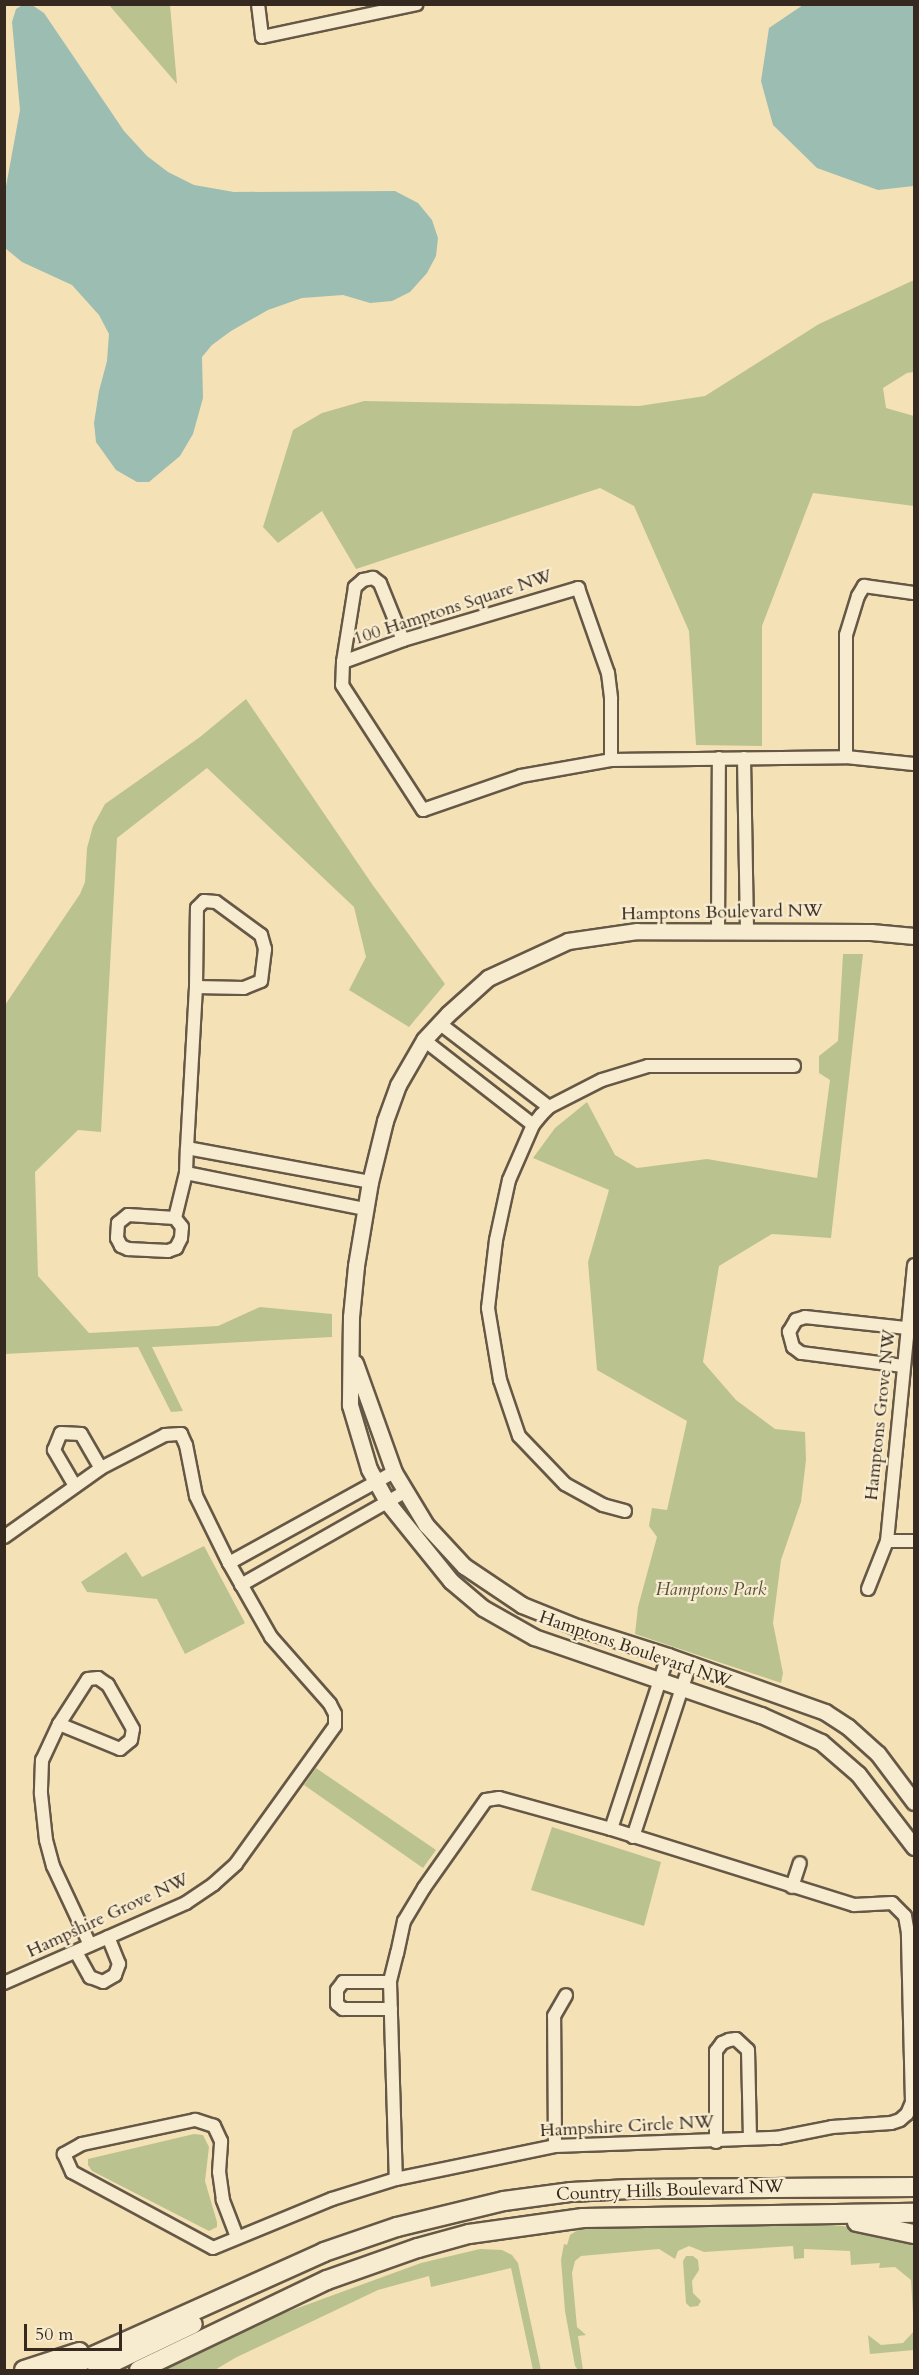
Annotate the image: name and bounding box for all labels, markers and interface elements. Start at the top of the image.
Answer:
street label: 100 Hamptons Square NW [351,566,555,650]
street label: Hamptons Boulevard NW [621,900,823,926]
street label: Hamptons Grove NW [861,1328,901,1502]
park label: Hamptons Park [655,1579,767,1601]
street label: Hamptons Boulevard NW [536,1607,734,1693]
street label: Hampshire Grove NW [24,1869,192,1963]
street label: Hampshire Circle NW [539,2112,715,2142]
street label: Country Hills Boulevard NW [556,2176,784,2206]
scale bar [27,2312,124,2350]
text: 50 m [35,2322,74,2347]

